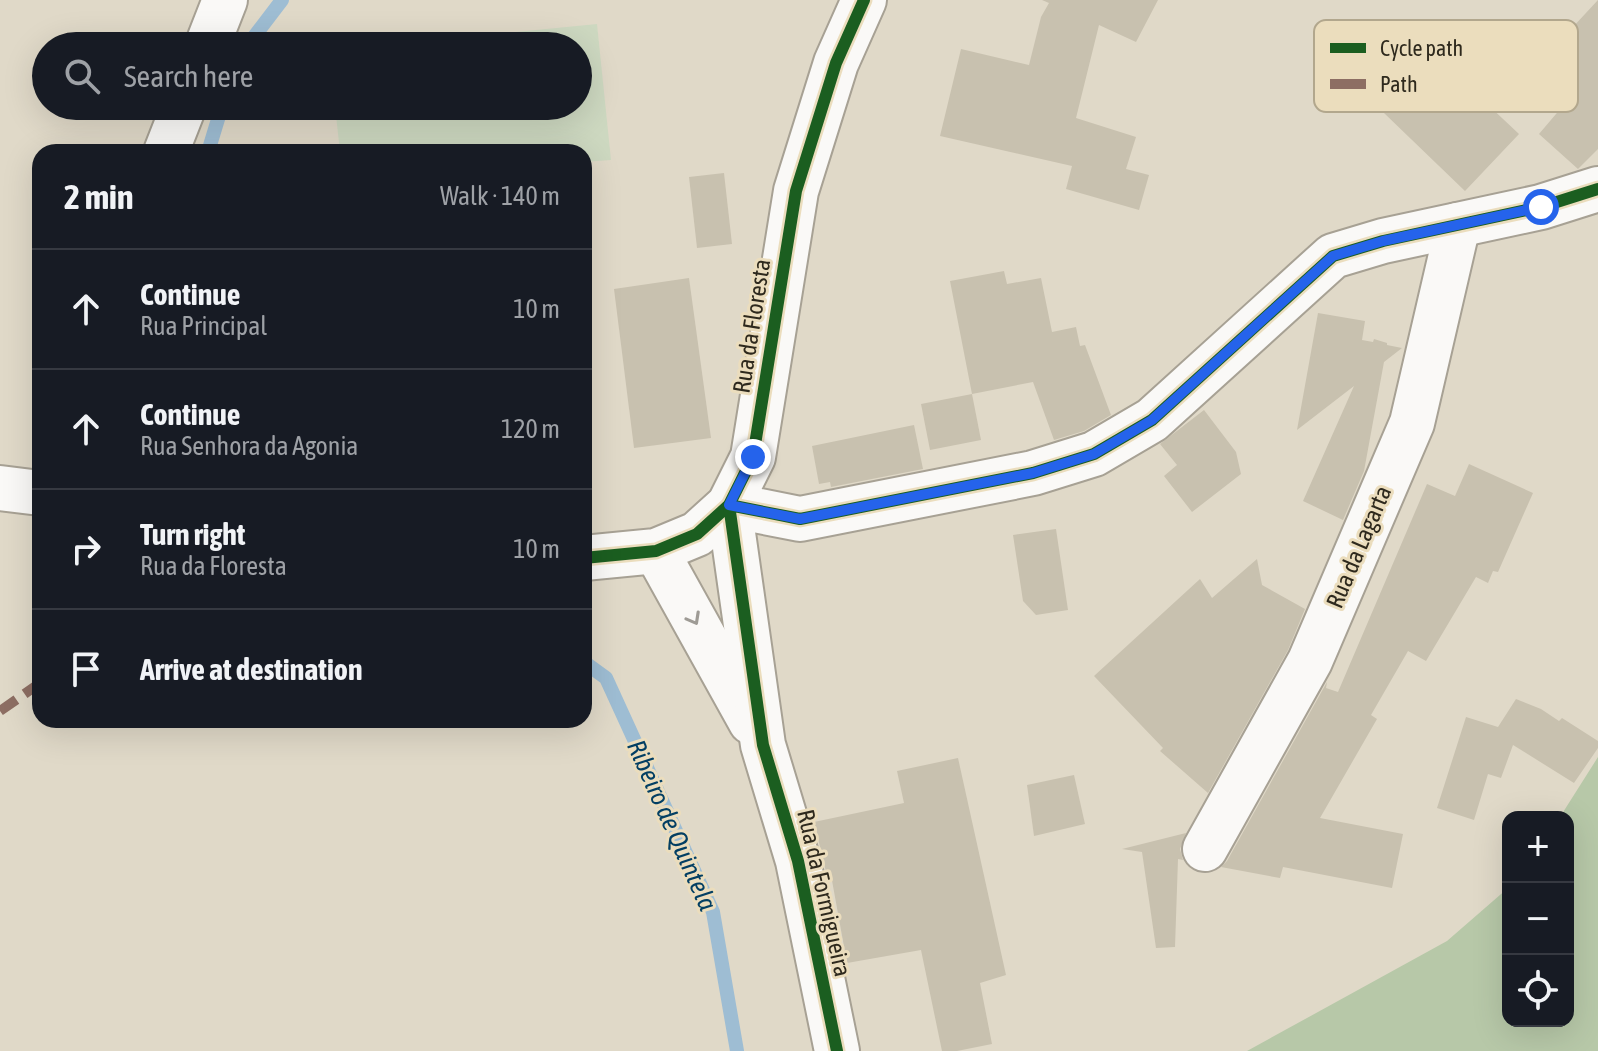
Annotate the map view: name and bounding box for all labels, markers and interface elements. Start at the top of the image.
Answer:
legend [1314,20,1578,112]
search box [32,32,592,120]
text: Cycle path [1380,35,1463,61]
icon: search [60,54,104,98]
text: Search here [124,59,253,93]
text: Path [1380,71,1418,97]
text: 2 min [64,177,133,216]
text: Walk · 140 m [440,181,560,211]
route start [1523,189,1559,225]
street label: Rua da Floresta [728,257,775,395]
text: Continue [140,277,240,311]
icon: ahead [64,287,108,331]
text: 10 m [513,294,560,324]
text: Rua Principal [140,311,267,341]
text: Continue [140,397,240,431]
icon: ahead [64,407,108,451]
text: 120 m [501,414,560,444]
text: Rua Senhora da Agonia [140,431,358,461]
route end [735,439,771,475]
street label: Rua da Lagarta [1321,482,1396,612]
text: Turn right [140,517,246,551]
icon: right [64,527,108,571]
text: 10 m [513,534,560,564]
text: Rua da Floresta [140,551,287,581]
one-way arrow [684,610,700,625]
icon: arrive [64,647,108,691]
text: Arrive at destination [140,652,362,686]
water label: Ribeiro de Quintela [621,735,723,915]
street label: Rua da Formigueira [792,807,857,979]
map controls [1502,811,1574,1027]
button: + [1502,811,1574,883]
button: − [1502,883,1574,955]
button: locate [1502,955,1574,1027]

